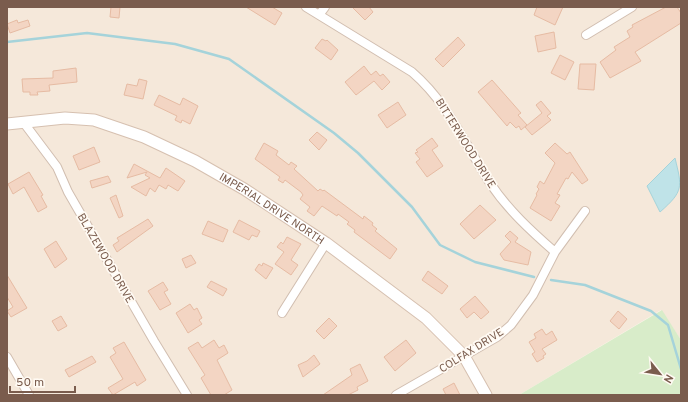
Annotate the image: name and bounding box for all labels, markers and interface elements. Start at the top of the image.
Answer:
street label: BITTERWOOD DRIVE [432,96,499,191]
street label: IMPERIAL DRIVE NORTH [216,170,327,248]
street label: BLAZEWOOD DRIVE [74,211,137,306]
street label: COLFAX DRIVE [437,325,506,376]
north arrow [640,354,680,394]
scale bar [10,368,75,394]
text: N [660,372,676,385]
text: 50 m [16,375,44,391]

